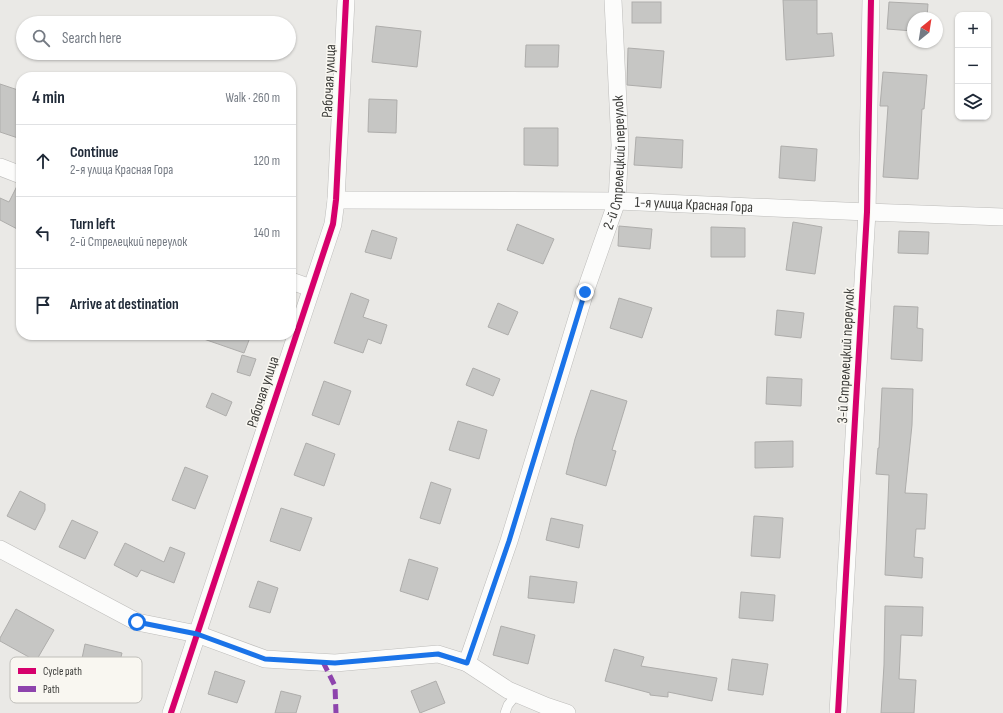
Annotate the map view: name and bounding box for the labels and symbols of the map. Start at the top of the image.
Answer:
north arrow [907,12,943,48]
street label: Рабочая улица [318,43,340,118]
street label: 2-й Стрелецкий переулок [598,94,629,232]
street label: 1-я улица Красная Гора [634,192,754,216]
route end [576,283,594,301]
street label: 3-й Стрелецкий переулок [833,288,859,424]
street label: Рабочая улица [243,354,283,430]
route start [128,613,146,631]
legend [10,657,142,703]
text: Cycle path [43,665,82,678]
text: Path [43,683,60,696]

